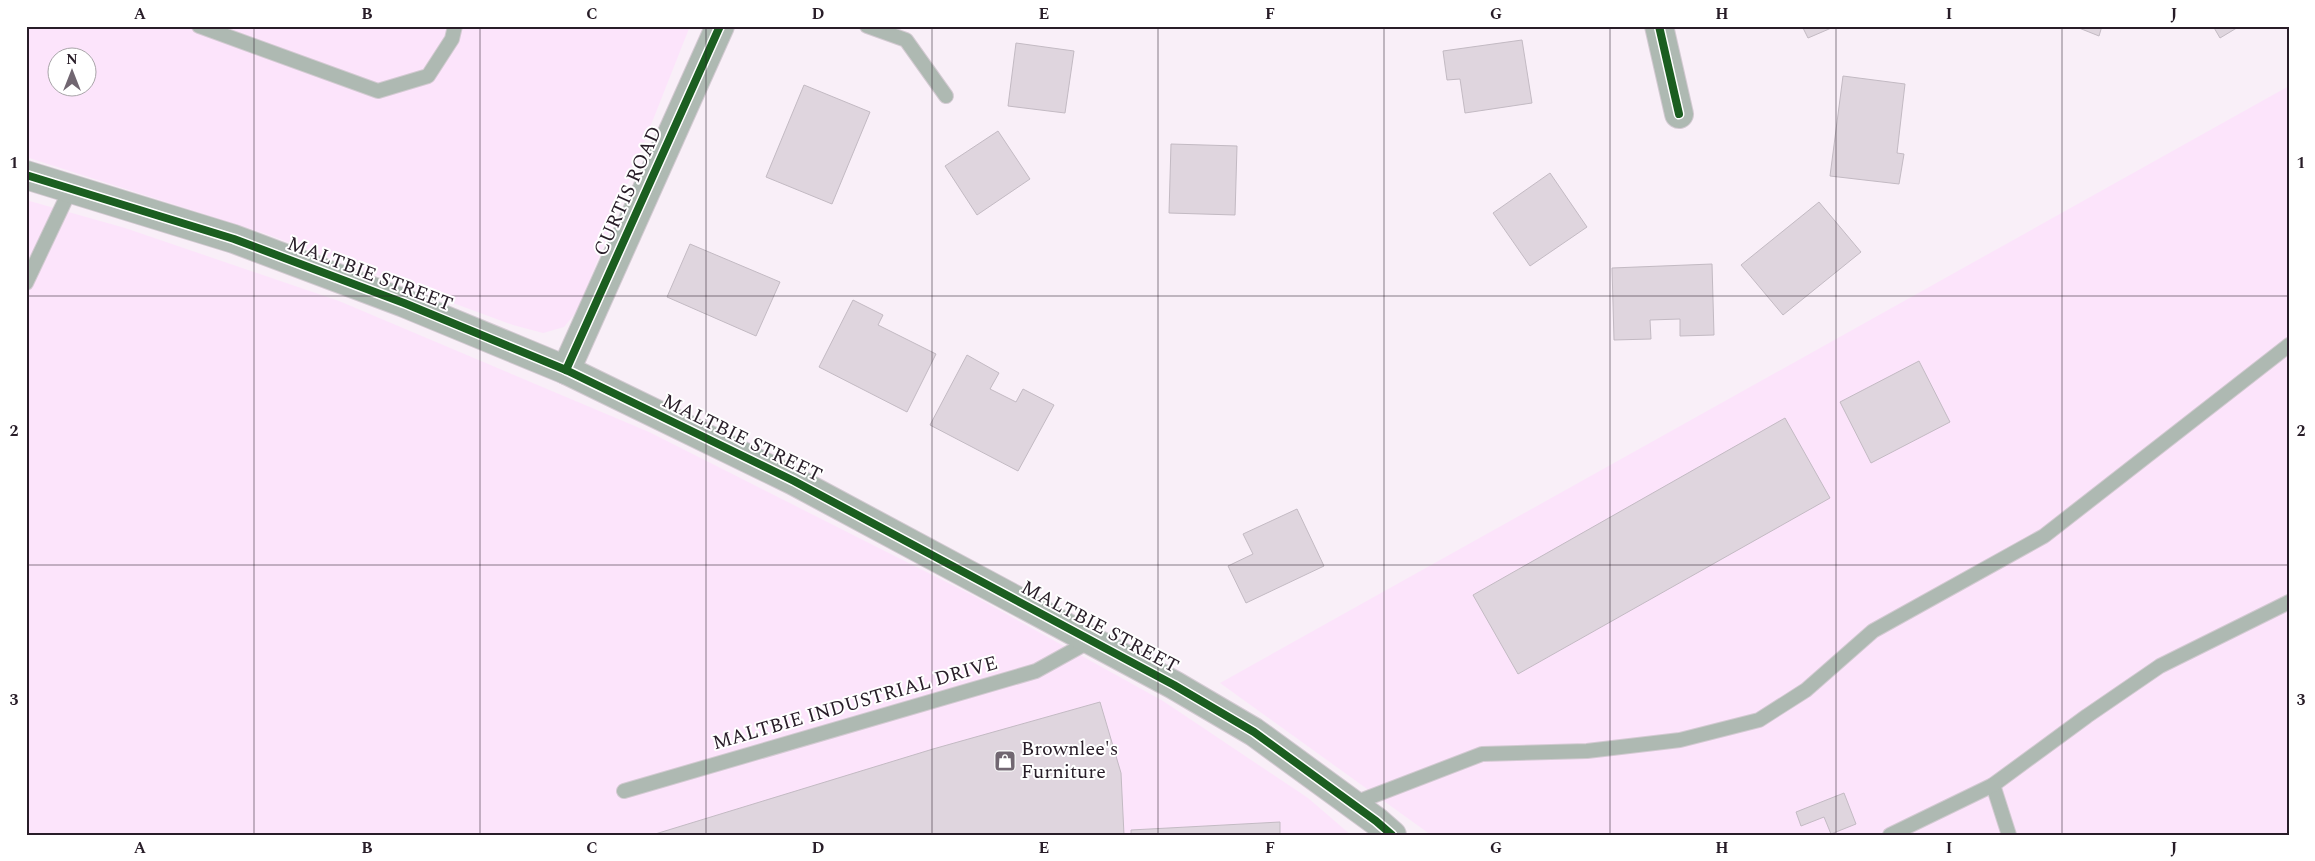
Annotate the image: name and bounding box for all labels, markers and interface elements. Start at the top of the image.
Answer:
text: A [134,2,147,26]
text: B [361,2,373,26]
text: C [586,2,598,26]
text: D [812,2,825,26]
text: E [1039,2,1049,26]
text: F [1265,2,1275,26]
text: G [1490,2,1502,26]
text: H [1715,2,1729,26]
text: I [1946,2,1952,26]
text: J [2171,2,2178,26]
north arrow [48,48,98,98]
text: N [66,49,78,70]
street label: CURTIS ROAD [586,121,670,261]
text: 1 [10,151,18,175]
text: 1 [2297,151,2305,175]
street label: MALTBIE STREET [283,229,457,319]
street label: MALTBIE STREET [657,386,827,490]
text: 2 [10,419,19,443]
text: 2 [2297,419,2306,443]
street label: MALTBIE STREET [1016,573,1184,681]
street label: MALTBIE INDUSTRIAL DRIVE [709,648,1001,758]
text: 3 [10,688,19,712]
text: 3 [2297,688,2306,712]
place label: Brownlee's Furniture [1021,734,1118,787]
shop icon: Brownlee's Furniture [993,749,1017,773]
text: A [134,836,147,860]
text: B [361,836,373,860]
text: C [586,836,598,860]
text: D [812,836,825,860]
text: E [1039,836,1049,860]
text: F [1265,836,1275,860]
text: G [1490,836,1502,860]
text: H [1715,836,1729,860]
text: I [1946,836,1952,860]
text: J [2171,836,2178,860]

